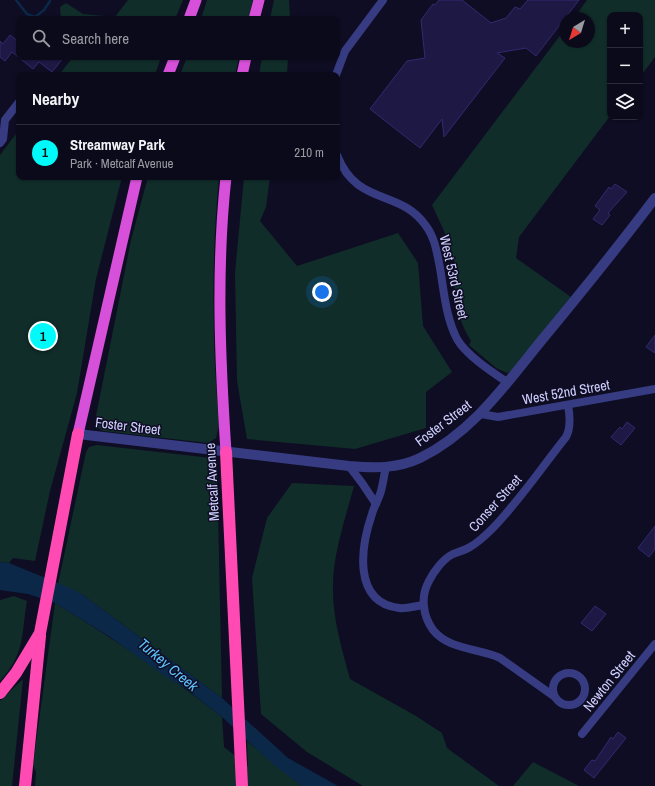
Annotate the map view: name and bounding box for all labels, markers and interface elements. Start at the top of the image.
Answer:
north arrow [559,12,595,48]
map controls [607,12,643,120]
button: + [607,12,643,48]
search box [16,16,340,60]
icon: search [30,27,52,49]
text: Search here [62,28,129,49]
button: − [607,48,643,84]
button: layers [607,84,643,120]
text: Nearby [32,87,79,110]
text: Streamway Park [70,134,165,155]
text: 1 [42,144,48,161]
text: 210 m [294,144,324,161]
text: Park · Metcalf Avenue [70,155,174,172]
street label: West 53rd Street [436,233,472,321]
your location [312,282,332,302]
pin: 1 [30,321,56,351]
street label: West 52nd Street [521,375,611,409]
street label: Foster Street [411,396,475,450]
street label: Foster Street [94,413,162,439]
street label: Metcalf Avenue [201,442,223,522]
street label: Conser Street [465,471,525,535]
water label: Turkey Creek [134,633,204,697]
street label: Newton Street [579,647,639,715]

